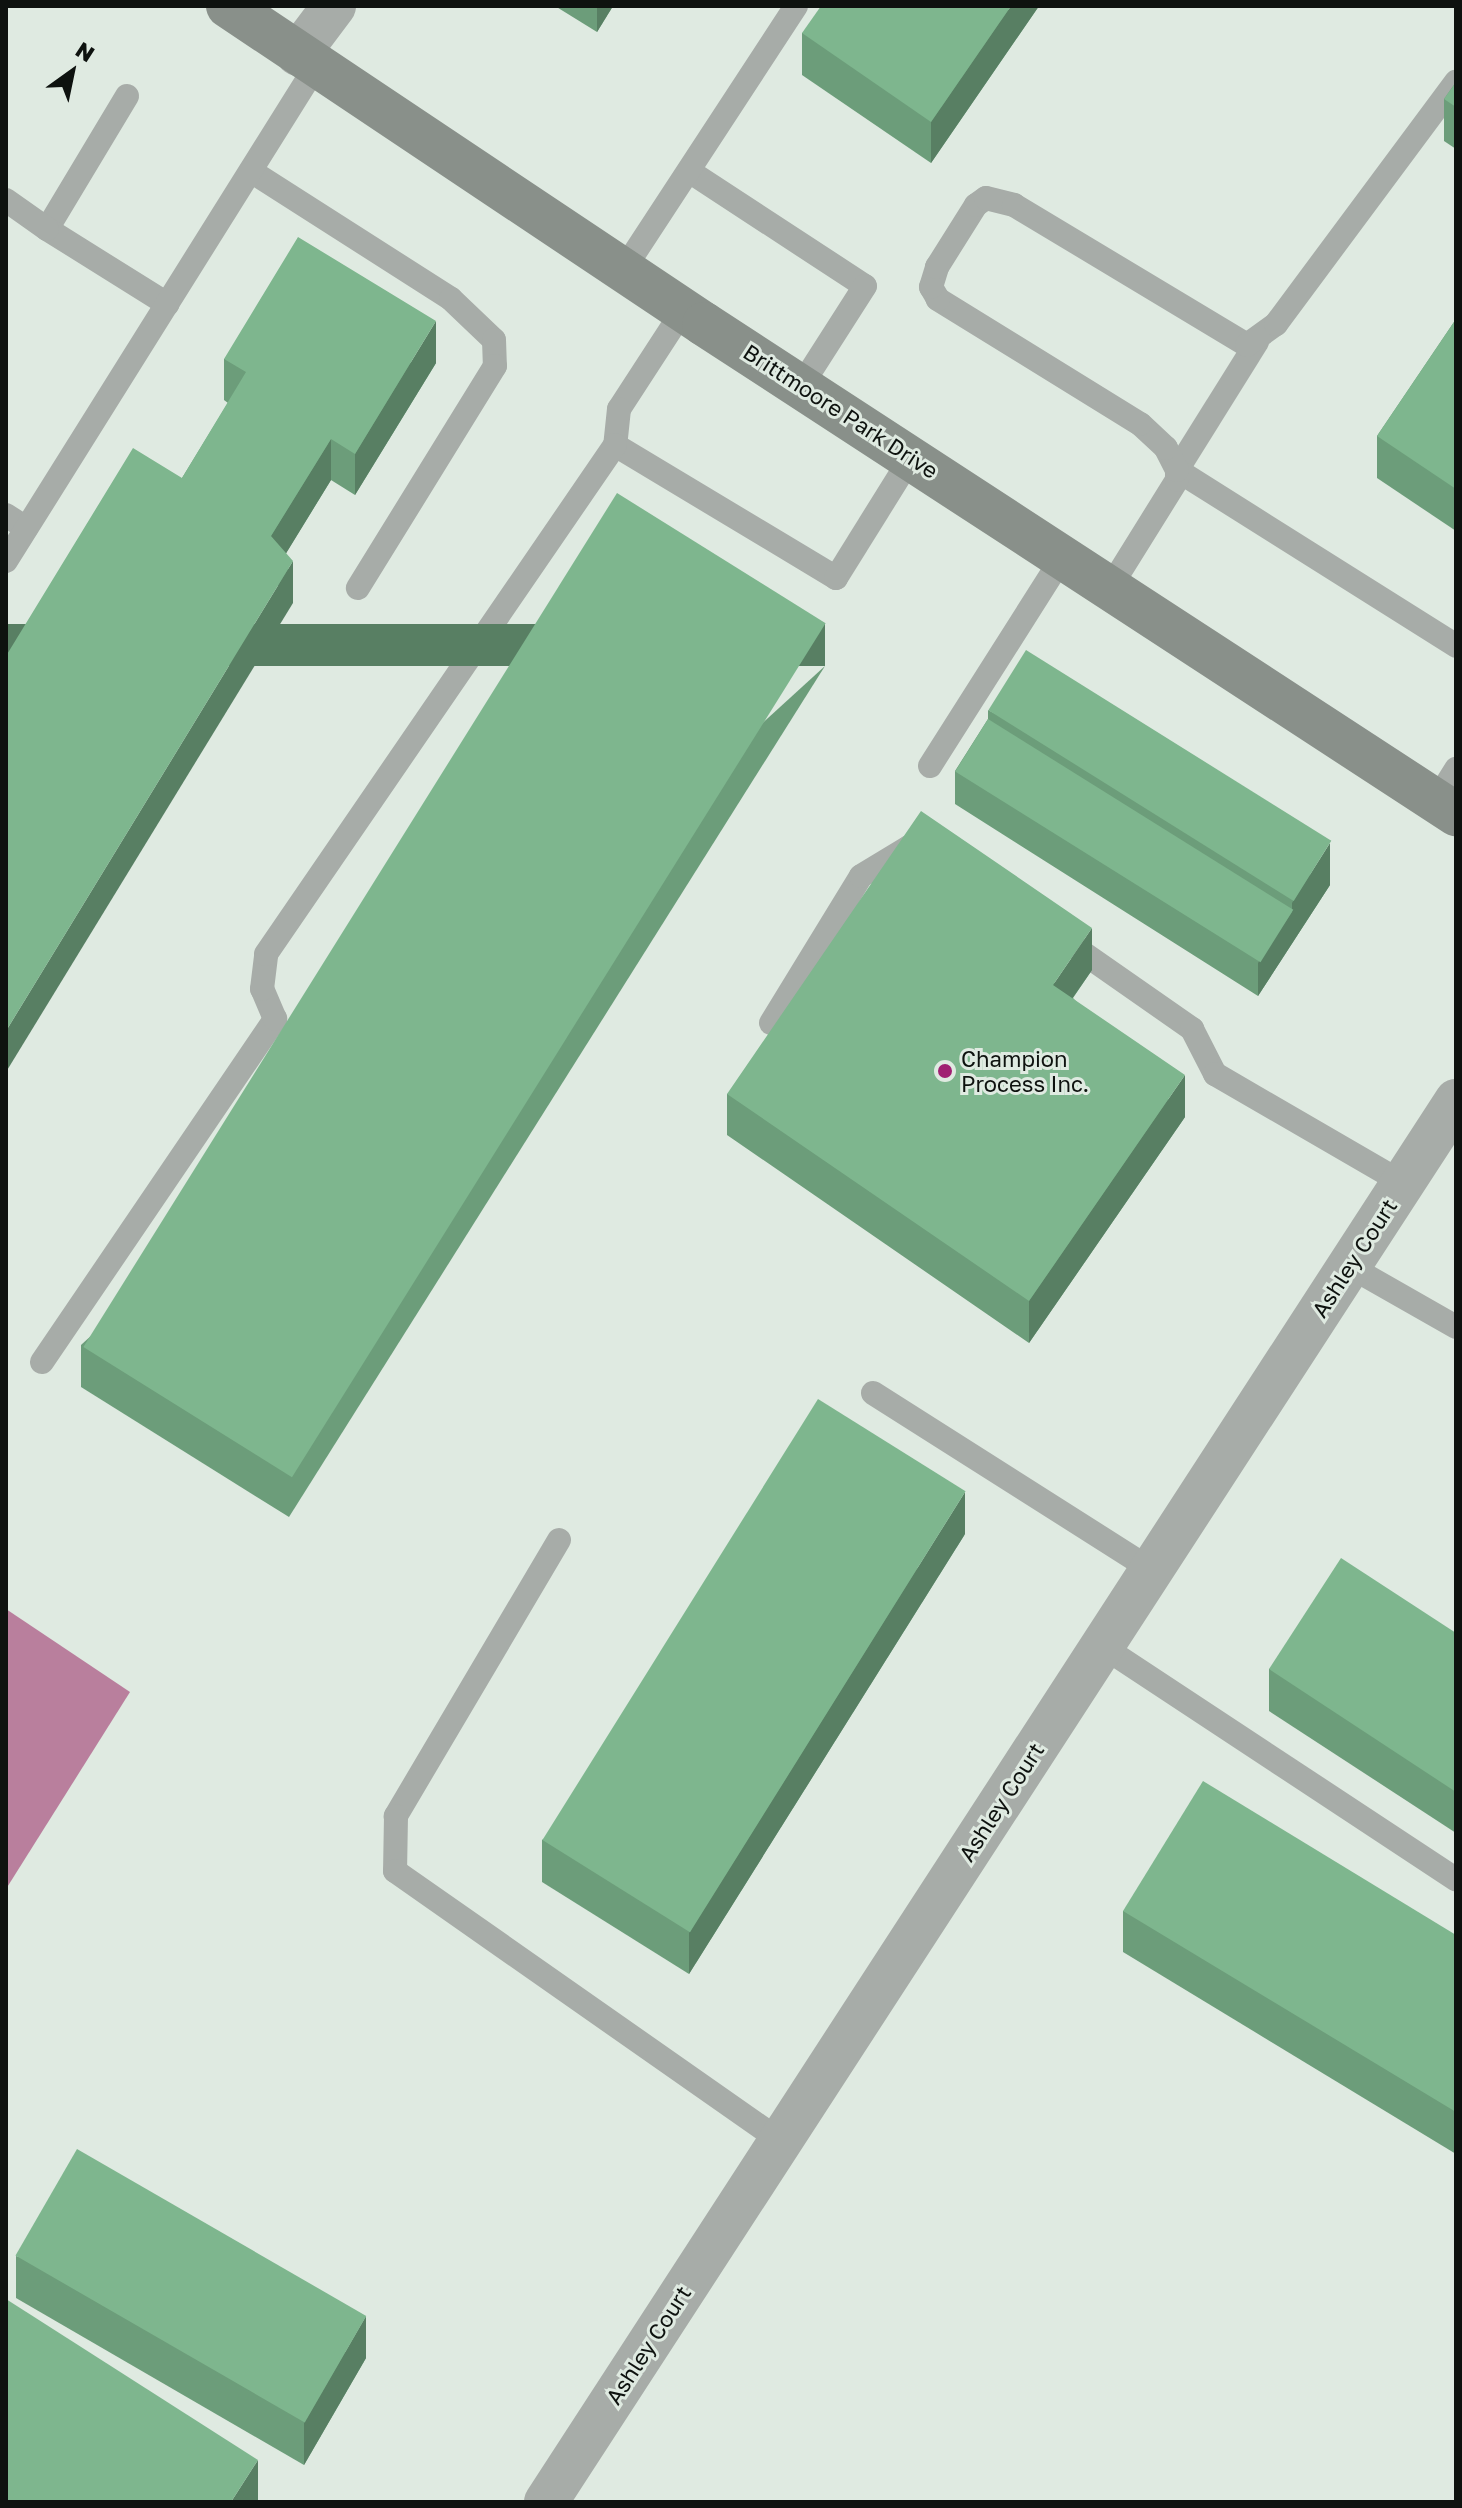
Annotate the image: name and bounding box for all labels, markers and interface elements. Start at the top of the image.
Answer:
north arrow [32,32,112,112]
text: N [71,36,100,67]
street label: Brittmoore Park Drive [739,338,943,484]
place label: Champion Process Inc. [961,1045,1089,1096]
marker: Champion Process Inc. [936,1062,954,1080]
street label: Ashley Court [1306,1194,1402,1322]
street label: Ashley Court [953,1738,1049,1866]
street label: Ashley Court [600,2281,696,2409]

